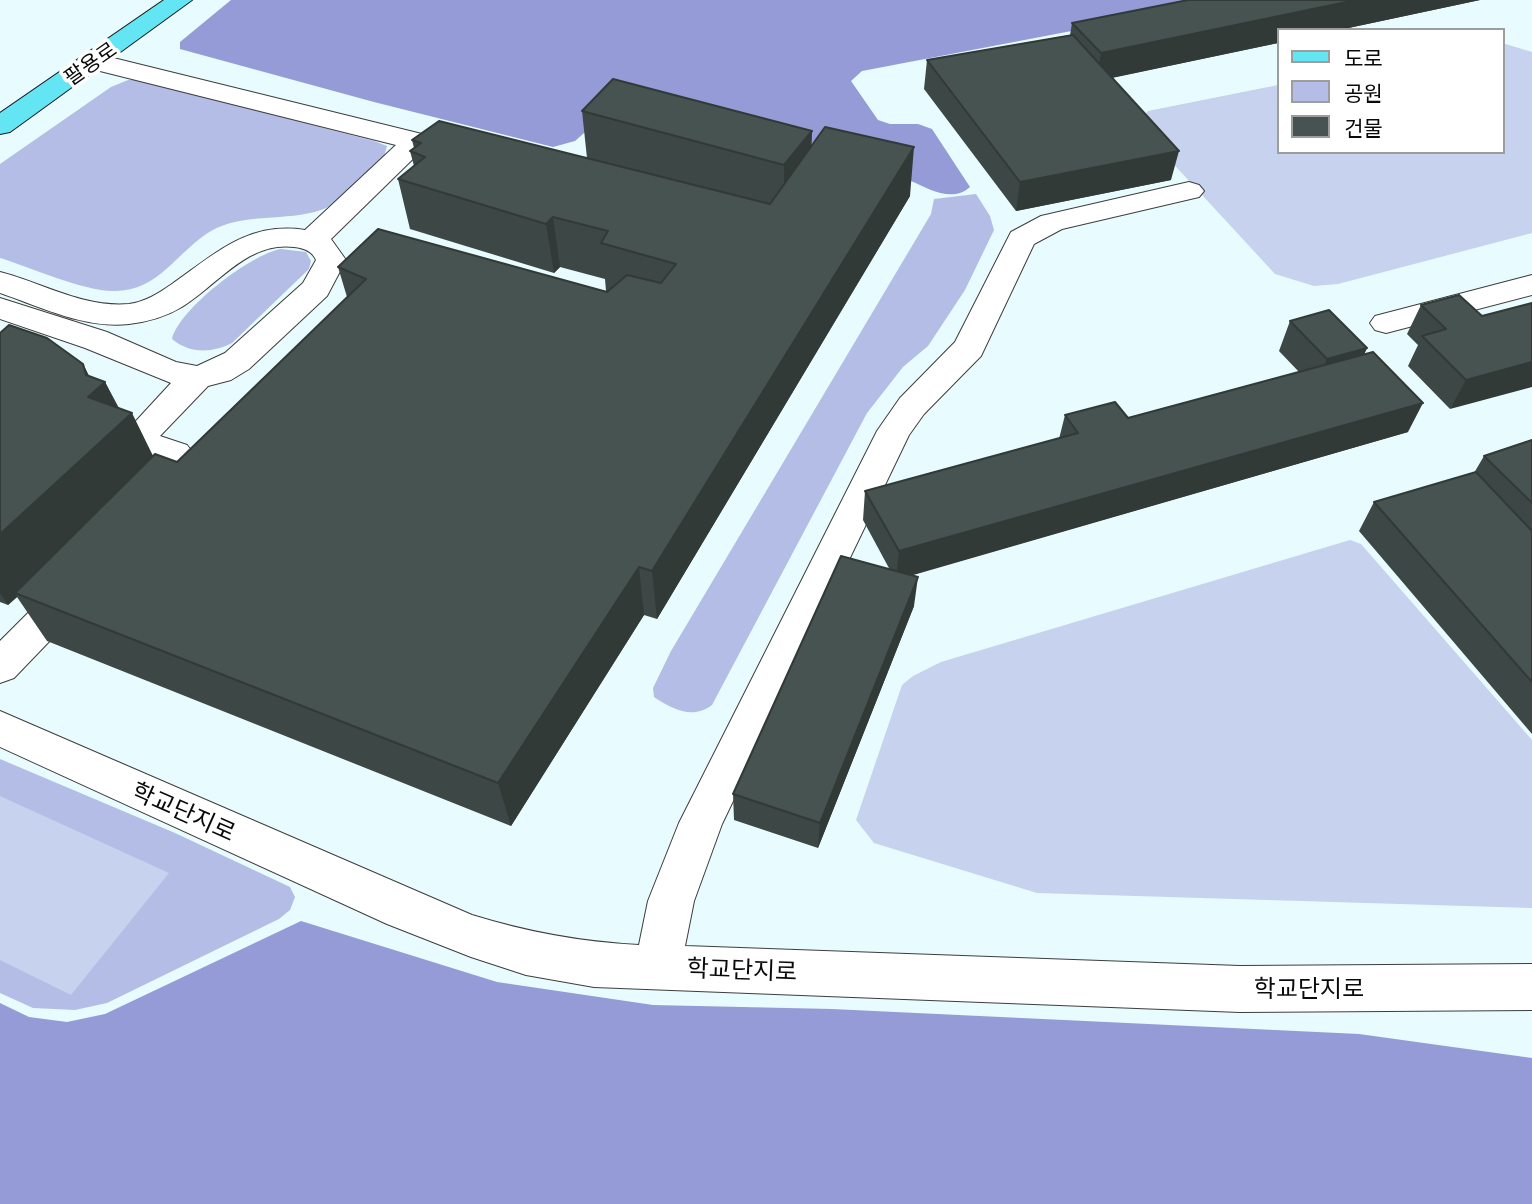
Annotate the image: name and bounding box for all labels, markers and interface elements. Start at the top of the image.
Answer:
legend [1276,28,1504,154]
street label: 팔용로 [59,36,121,90]
text: 도로 [1344,42,1383,72]
text: 공원 [1344,77,1383,107]
text: 건물 [1344,112,1383,142]
street label: 학교단지로 [128,775,240,847]
street label: 학교단지로 [686,953,798,985]
street label: 학교단지로 [1254,974,1364,1002]

